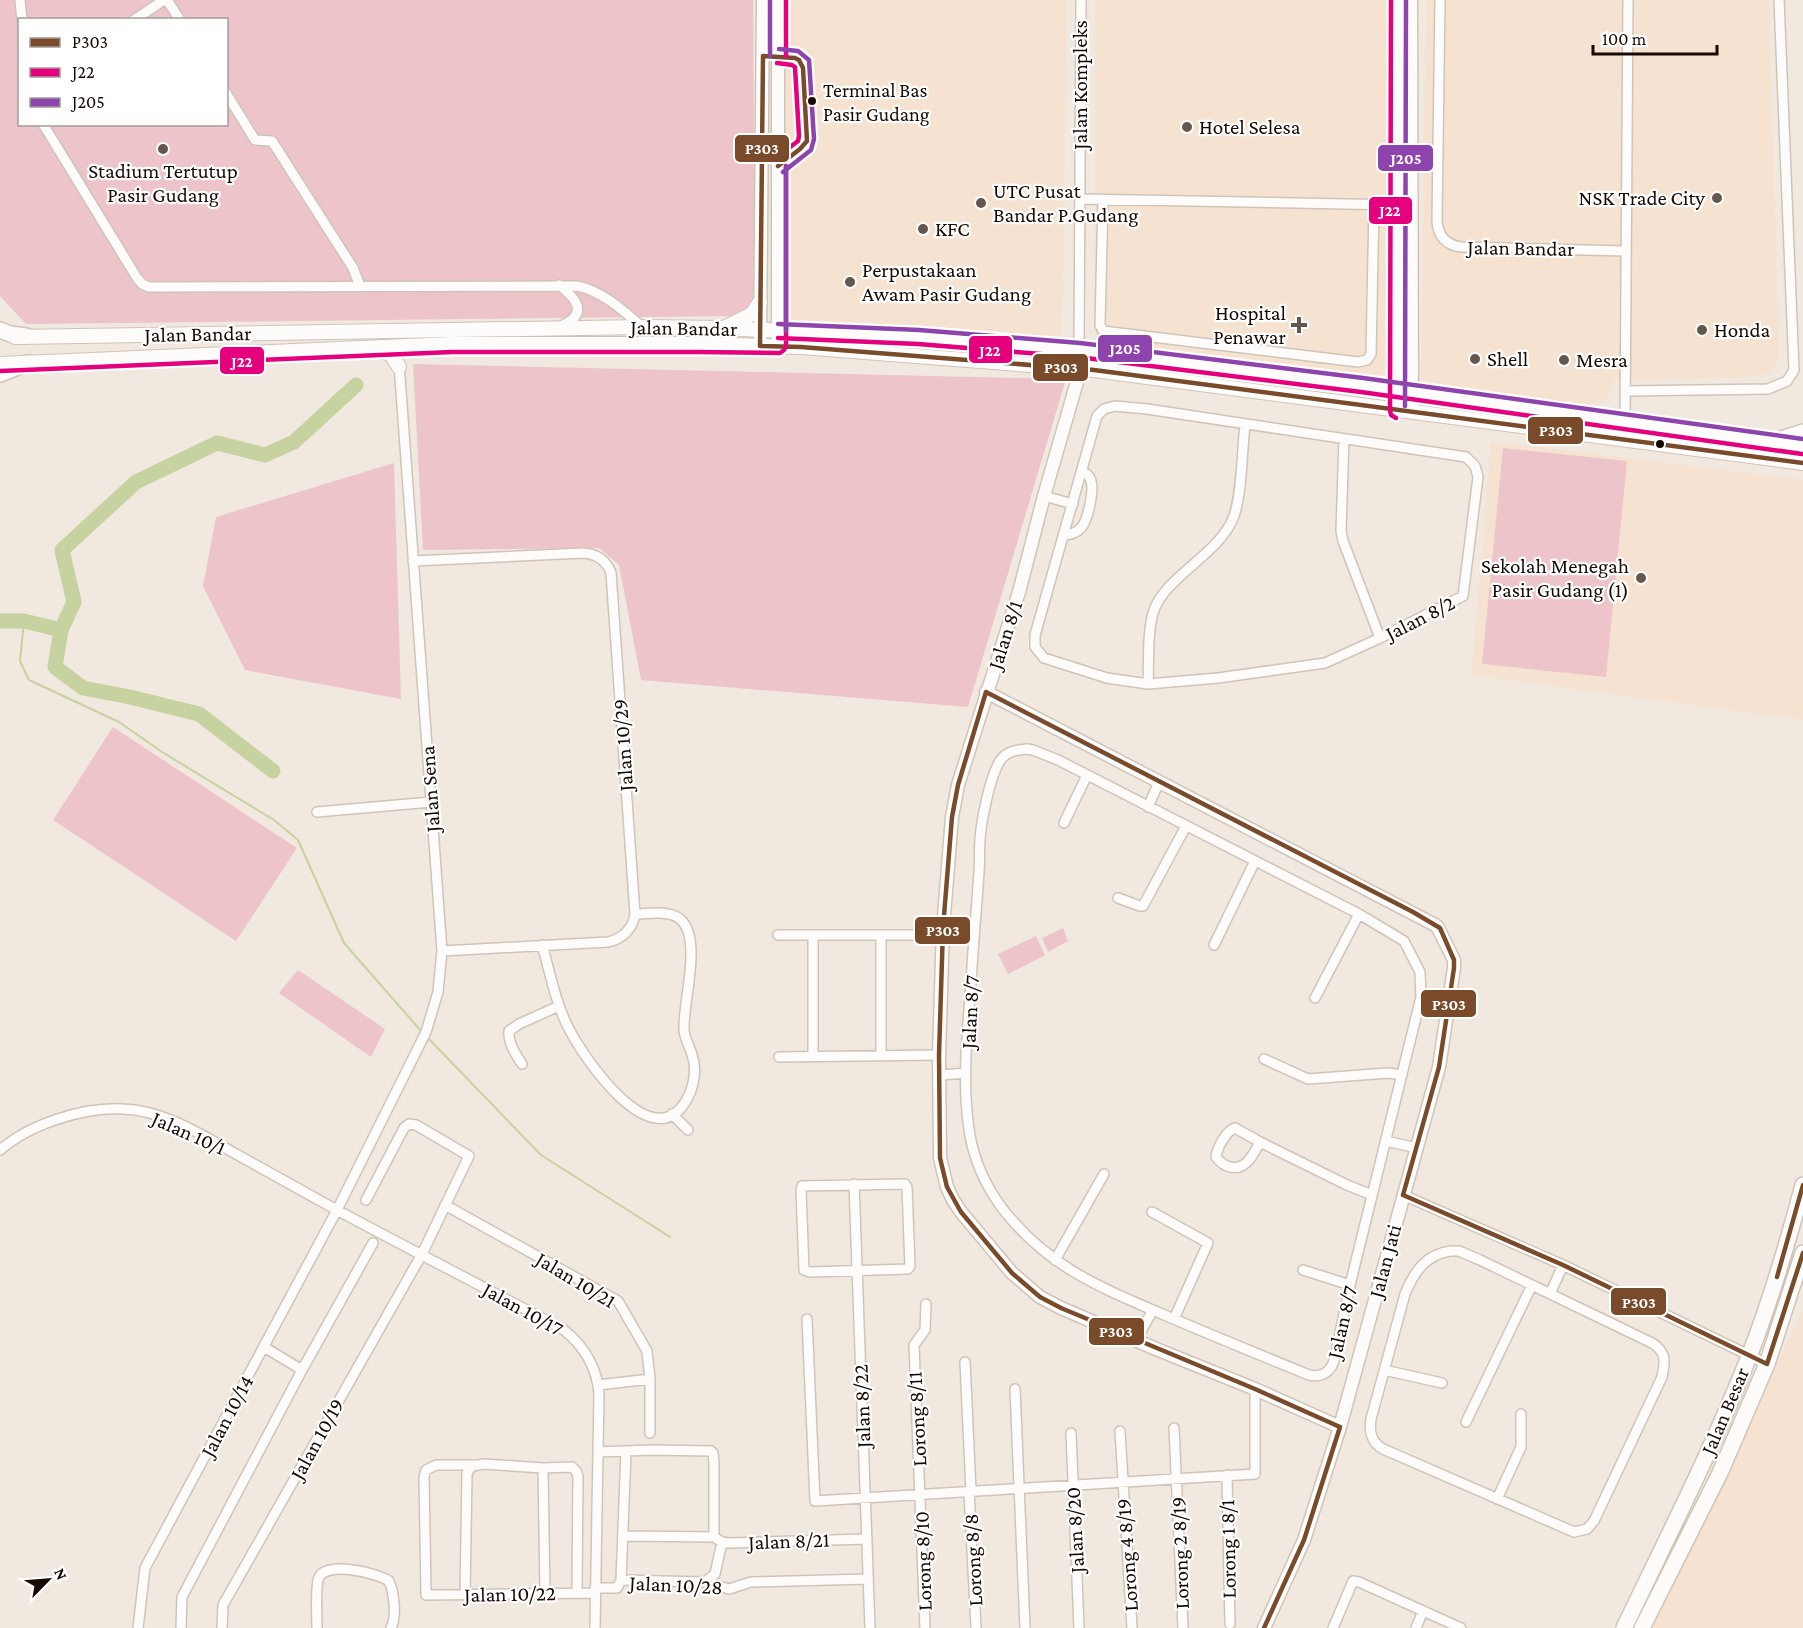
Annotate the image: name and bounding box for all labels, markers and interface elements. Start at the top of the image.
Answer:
legend [18,18,228,126]
scale bar [1593,18,1718,56]
street label: Jalan Kompleks [1068,20,1092,152]
text: 100 m [1602,29,1647,49]
text: P303 [72,32,108,52]
text: J22 [70,62,95,82]
place label: Terminal Bas Pasir Gudang [823,79,930,126]
text: J205 [70,92,105,112]
marker: Terminal Bas Pasir Gudang [806,95,818,107]
place label: Hotel Selesa [1199,115,1301,139]
marker: Hotel Selesa [1180,120,1194,134]
line badge: P303 [734,134,790,163]
text: P303 [745,140,779,157]
marker: Stadium Tertutup Pasir Gudang [156,142,170,156]
line badge: J205 [1377,144,1434,172]
text: J205 [1388,150,1422,167]
place label: Stadium Tertutup Pasir Gudang [88,159,238,207]
place label: UTC Pusat Bandar P.Gudang [993,179,1139,227]
place label: NSK Trade City [1579,186,1705,210]
marker: NSK Trade City [1710,191,1724,205]
marker: UTC Pusat Bandar P.Gudang [974,196,988,210]
line badge: J22 [1368,196,1413,225]
text: J22 [1377,202,1401,219]
place label: KFC [935,217,970,241]
marker: KFC [916,222,930,236]
street label: Jalan Bandar [1465,235,1575,261]
place label: Perpustakaan Awam Pasir Gudang [862,258,1031,306]
marker: Perpustakaan Awam Pasir Gudang [843,275,857,289]
place label: Hospital Penawar [1213,301,1287,349]
street label: Jalan Bandar [628,315,738,341]
marker: Hospital Penawar [1290,316,1308,334]
place label: Honda [1714,318,1771,342]
street label: Jalan Bandar [142,321,252,347]
marker: Honda [1695,323,1709,337]
line badge: J205 [1097,334,1153,363]
line badge: J22 [968,335,1013,364]
text: J205 [1107,340,1141,357]
text: J22 [977,342,1001,359]
line badge: J22 [219,346,265,375]
place label: Shell [1487,347,1528,371]
place label: Mesra [1576,348,1628,372]
marker: Shell [1468,352,1482,366]
text: J22 [229,353,253,370]
line badge: P303 [1032,353,1089,382]
marker: Mesra [1557,353,1571,367]
text: P303 [1044,359,1078,376]
line badge: P303 [1527,416,1584,445]
text: P303 [1539,422,1573,439]
unlabelled marker [1654,438,1666,450]
place label: Sekolah Menegah Pasir Gudang (1) [1481,554,1629,602]
marker: Sekolah Menegah Pasir Gudang (1) [1634,571,1648,585]
street label: Jalan 8/2 [1380,590,1459,646]
street label: Jalan 8/1 [982,598,1027,674]
street label: Jalan 10/29 [608,698,638,794]
street label: Jalan Sena [415,745,445,835]
line badge: P303 [914,916,971,945]
text: P303 [926,922,960,939]
street label: Jalan 8/7 [956,974,984,1052]
line badge: P303 [1420,989,1477,1018]
text: P303 [1432,996,1466,1013]
street label: Jalan 10/1 [146,1105,230,1160]
street label: Jalan Jati [1363,1221,1406,1302]
street label: Jalan 10/21 [530,1246,620,1313]
street label: Jalan 10/17 [477,1276,568,1341]
street label: Jalan 8/7 [1322,1283,1362,1363]
line badge: P303 [1610,1287,1667,1316]
text: P303 [1622,1294,1656,1311]
line badge: P303 [1088,1317,1145,1346]
text: P303 [1099,1323,1133,1340]
street label: Jalan 8/22 [849,1363,876,1451]
street label: Jalan Besar [1695,1363,1754,1460]
street label: Jalan 10/14 [195,1371,259,1463]
street label: Lorong 8/11 [903,1371,931,1467]
street label: Jalan 10/19 [284,1394,349,1486]
street label: Jalan 8/20 [1061,1486,1089,1576]
street label: Lorong 2 8/19 [1166,1496,1194,1610]
street label: Lorong 4 8/19 [1111,1498,1143,1612]
street label: Lorong 1 8/1 [1215,1499,1241,1599]
street label: Lorong 8/10 [909,1511,937,1611]
street label: Lorong 8/8 [959,1513,987,1607]
street label: Jalan 8/21 [746,1528,830,1554]
north arrow [18,1550,78,1610]
text: N [51,1565,71,1582]
street label: Jalan 10/28 [627,1570,723,1599]
street label: Jalan 10/22 [462,1581,556,1607]

